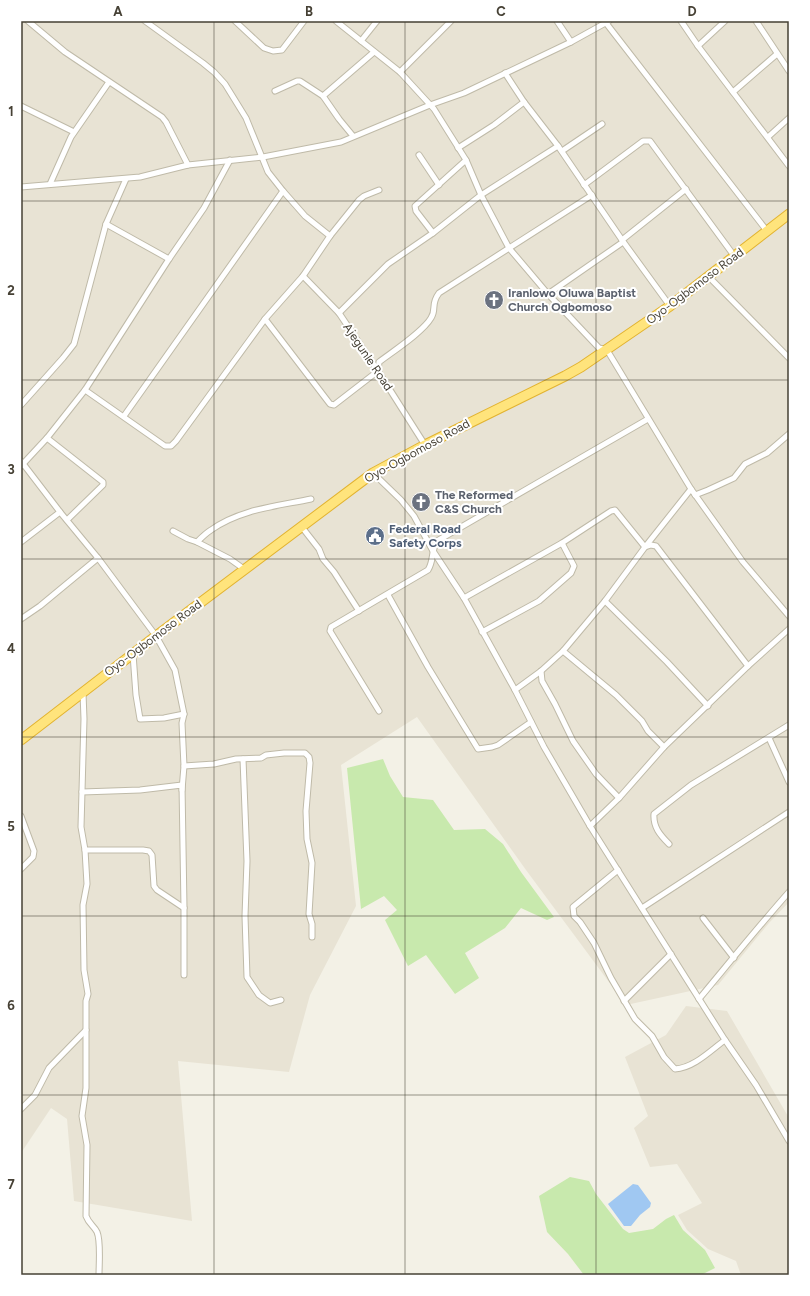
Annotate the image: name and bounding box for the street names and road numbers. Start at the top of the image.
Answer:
street label: Oyo-Ogbomoso Road [644,245,746,327]
street label: Ajegunle Road [340,321,396,393]
street label: Oyo-Ogbomoso Road [362,416,472,486]
street label: Oyo-Ogbomoso Road [102,597,204,679]

